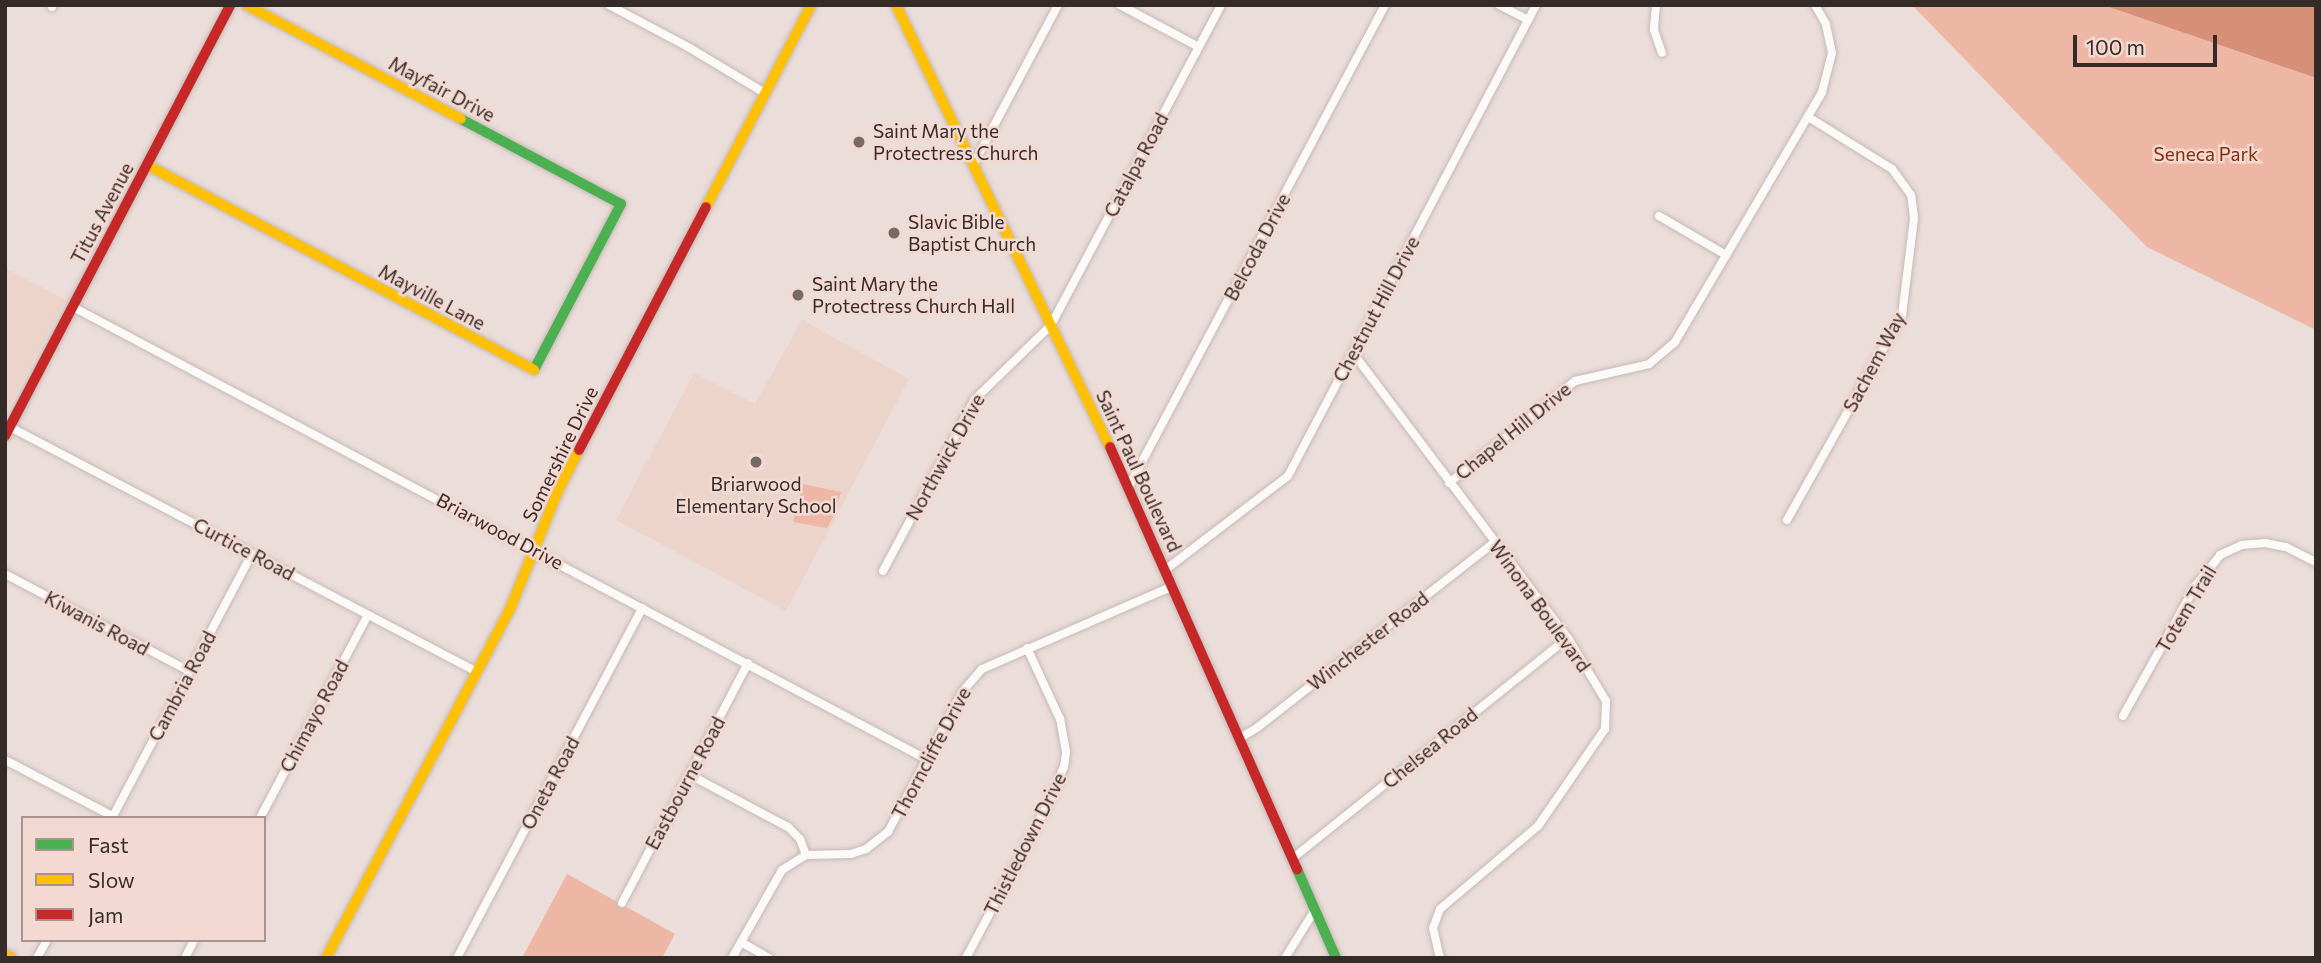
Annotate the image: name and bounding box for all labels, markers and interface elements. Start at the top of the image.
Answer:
scale bar [2076,21,2220,65]
text: 100 m [2086,34,2145,59]
street label: Mayfair Drive [385,52,499,126]
street label: Catalpa Road [1099,109,1173,221]
place label: Saint Mary the Protectress Church [873,120,1039,164]
marker: Saint Mary the Protectress Church [851,134,867,150]
park label: Seneca Park [2154,143,2258,165]
street label: Titus Avenue [66,159,138,267]
street label: Belcoda Drive [1219,189,1295,305]
place label: Slavic Bible Baptist Church [908,211,1036,255]
marker: Slavic Bible Baptist Church [886,225,902,241]
street label: Chestnut Hill Drive [1328,232,1424,386]
street label: Mayville Lane [375,259,489,335]
place label: Saint Mary the Protectress Church Hall [812,273,1015,317]
marker: Saint Mary the Protectress Church Hall [790,287,806,303]
street label: Sachem Way [1838,308,1910,416]
street label: Chapel Hill Drive [1451,377,1575,485]
street label: Somershire Drive [517,383,603,525]
street label: Saint Paul Boulevard [1092,387,1186,555]
street label: Northwick Drive [901,390,989,524]
marker: Briarwood Elementary School [748,454,764,470]
place label: Briarwood Elementary School [675,473,837,517]
street label: Briarwood Drive [433,488,567,574]
street label: Curtice Road [190,513,298,585]
street label: Winona Boulevard [1484,536,1596,676]
street label: Totem Trail [2151,561,2221,657]
street label: Kiwanis Road [41,586,153,660]
street label: Winchester Road [1303,587,1433,695]
street label: Cambria Road [143,627,221,745]
street label: Chimayo Road [275,656,353,776]
street label: Thorncliffe Drive [887,683,975,823]
street label: Chelsea Road [1378,703,1482,793]
street label: Eastbourne Road [640,713,730,853]
street label: Oneta Road [516,733,584,833]
street label: Thistledown Drive [979,769,1071,919]
legend [21,816,266,942]
text: Fast [88,832,129,857]
text: Slow [88,867,135,892]
text: Jam [88,902,123,927]

